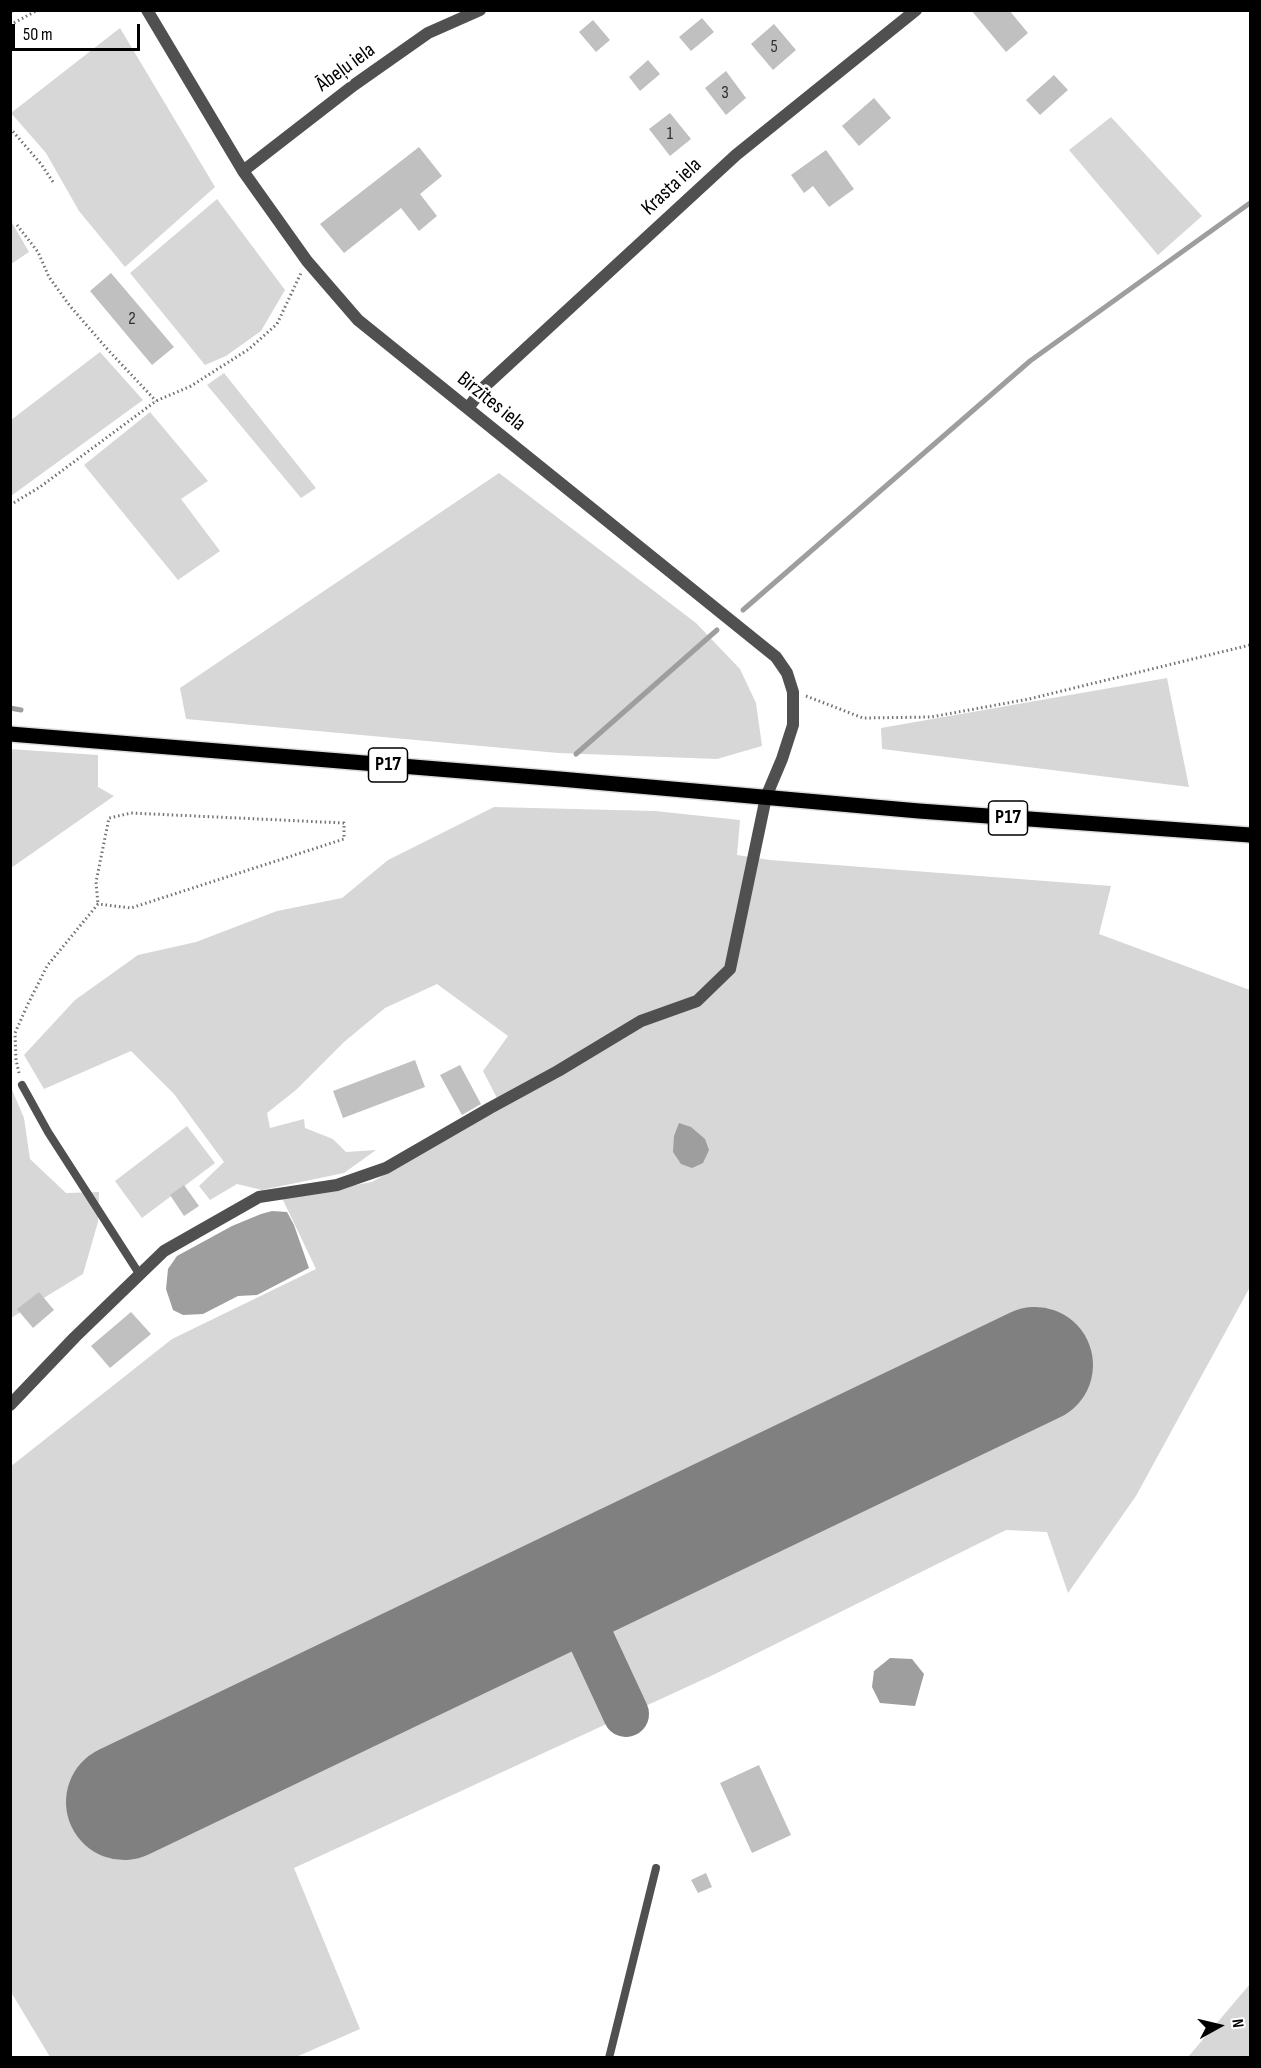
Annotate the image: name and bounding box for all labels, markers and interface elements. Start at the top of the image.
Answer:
scale bar [15,12,142,50]
text: 50 m [23,24,53,45]
house number: 5 [770,36,778,58]
street label: Ābeļu iela [312,38,380,98]
house number: 3 [721,82,729,104]
house number: 1 [667,123,673,145]
street label: Krasta iela [637,153,707,221]
house number: 2 [128,308,136,330]
street label: Birzītes iela [452,367,530,437]
road number: P17 [368,748,408,782]
road number: P17 [988,801,1028,835]
north arrow [1189,1996,1249,2056]
text: N [1227,2018,1247,2029]

